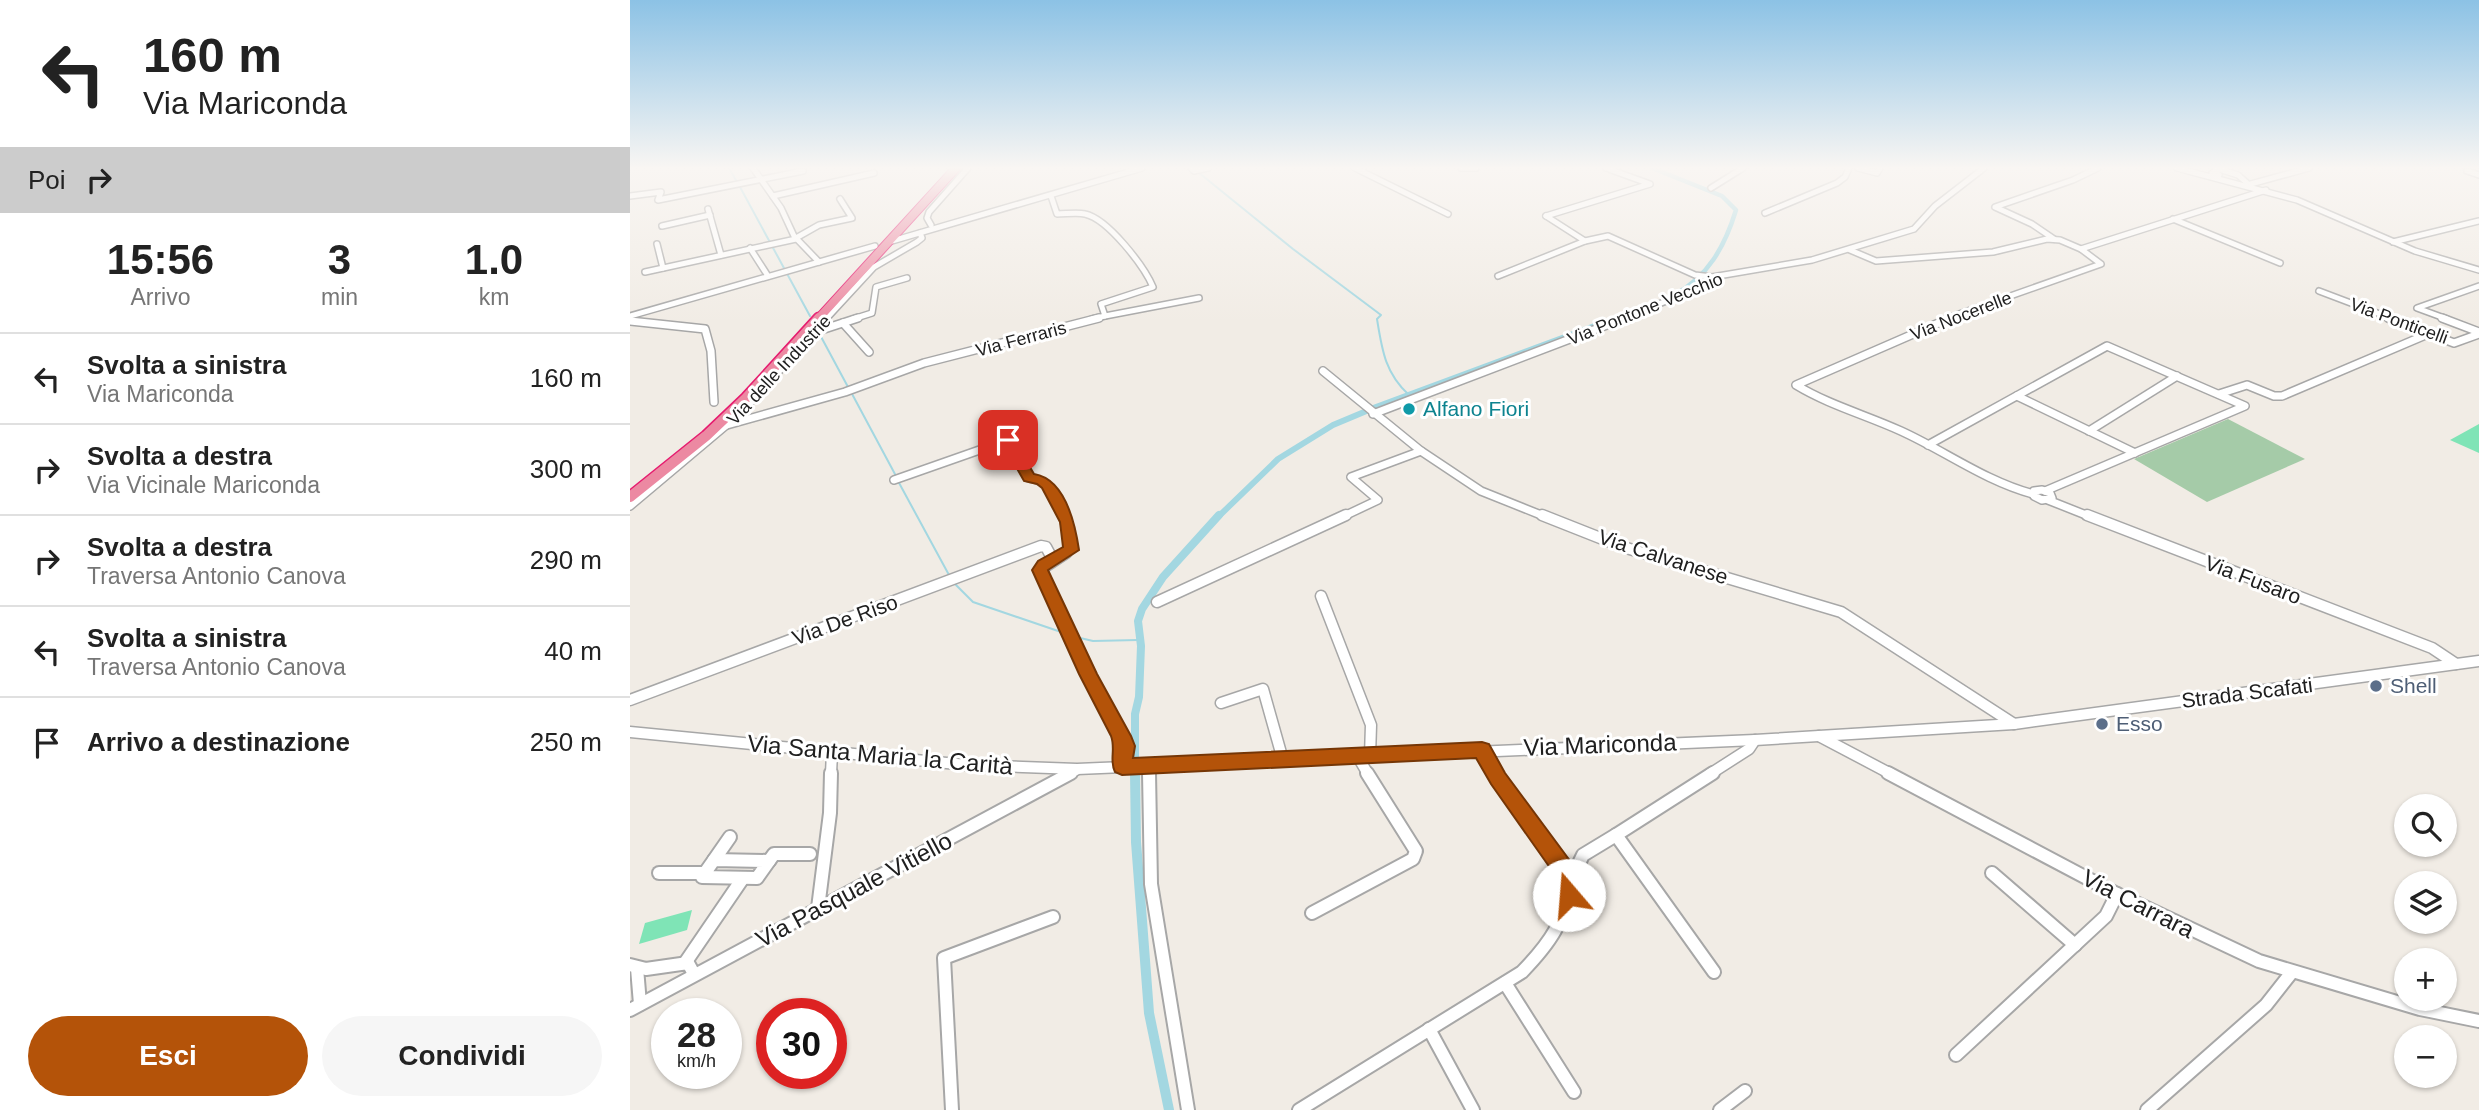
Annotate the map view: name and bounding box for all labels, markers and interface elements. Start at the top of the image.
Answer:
icon: left [28,28,119,119]
text: 160 m [143,28,282,82]
text: Via Mariconda [143,85,347,121]
icon: right [80,161,118,199]
text: Poi [28,165,66,195]
text: 15:56 [107,236,214,283]
text: 3 [328,236,351,283]
text: 1.0 [465,236,523,283]
street label: Via Pontone Vecchio [1564,269,1726,349]
text: Arrivo [130,284,191,310]
text: min [321,284,358,310]
text: km [479,284,509,310]
street label: Via Nocerelle [1908,288,2014,344]
street label: Via Ponticelli [2347,294,2451,348]
street label: Via delle Industrie [723,311,835,429]
street label: Via Ferraris [974,317,1068,361]
text: Svolta a sinistra [87,350,286,380]
icon: left [28,360,66,398]
text: 160 m [530,363,602,393]
text: Via Mariconda [87,381,234,407]
place label: Alfano Fiori [1423,397,1529,420]
marker: Alfano Fiori [1401,401,1417,417]
pin [978,410,1038,470]
icon: arrive [989,421,1027,459]
text: Svolta a destra [87,441,272,471]
icon: right [28,451,66,489]
text: 300 m [530,454,602,484]
text: Via Vicinale Mariconda [87,472,320,498]
street label: Via Calvanese [1595,525,1731,588]
text: Svolta a destra [87,532,272,562]
icon: right [28,542,66,580]
text: 290 m [530,545,602,575]
street label: Via Fusaro [2202,551,2305,608]
text: Traversa Antonio Canova [87,563,346,589]
street label: Via De Riso [789,590,901,649]
text: Svolta a sinistra [87,623,286,653]
icon: left [28,633,66,671]
text: 40 m [544,636,602,666]
text: Traversa Antonio Canova [87,654,346,680]
street label: Strada Scafati [2180,673,2314,712]
place label: Shell [2390,674,2437,697]
marker: Shell [2368,678,2384,694]
place label: Esso [2116,712,2163,735]
marker: Esso [2094,716,2110,732]
icon: arrive [28,724,66,762]
text: Arrivo a destinazione [87,727,350,757]
text: 250 m [530,727,602,757]
street label: Via Mariconda [1523,728,1678,761]
street label: Via Santa Maria la Carità [746,729,1015,780]
map controls [2394,794,2457,1088]
button: search [2394,794,2457,857]
street label: Via Pasquale Vitiello [751,826,956,953]
position arrow [1532,858,1606,932]
street label: Via Carrara [2078,864,2199,944]
button: layers [2394,871,2457,934]
button: + [2394,948,2457,1011]
speed limit sign: 30 [756,998,847,1089]
text: 28 [677,1015,716,1054]
button: Esci [28,1016,308,1096]
button: Condividi [322,1016,602,1096]
button: − [2394,1025,2457,1088]
text: km/h [677,1051,716,1071]

